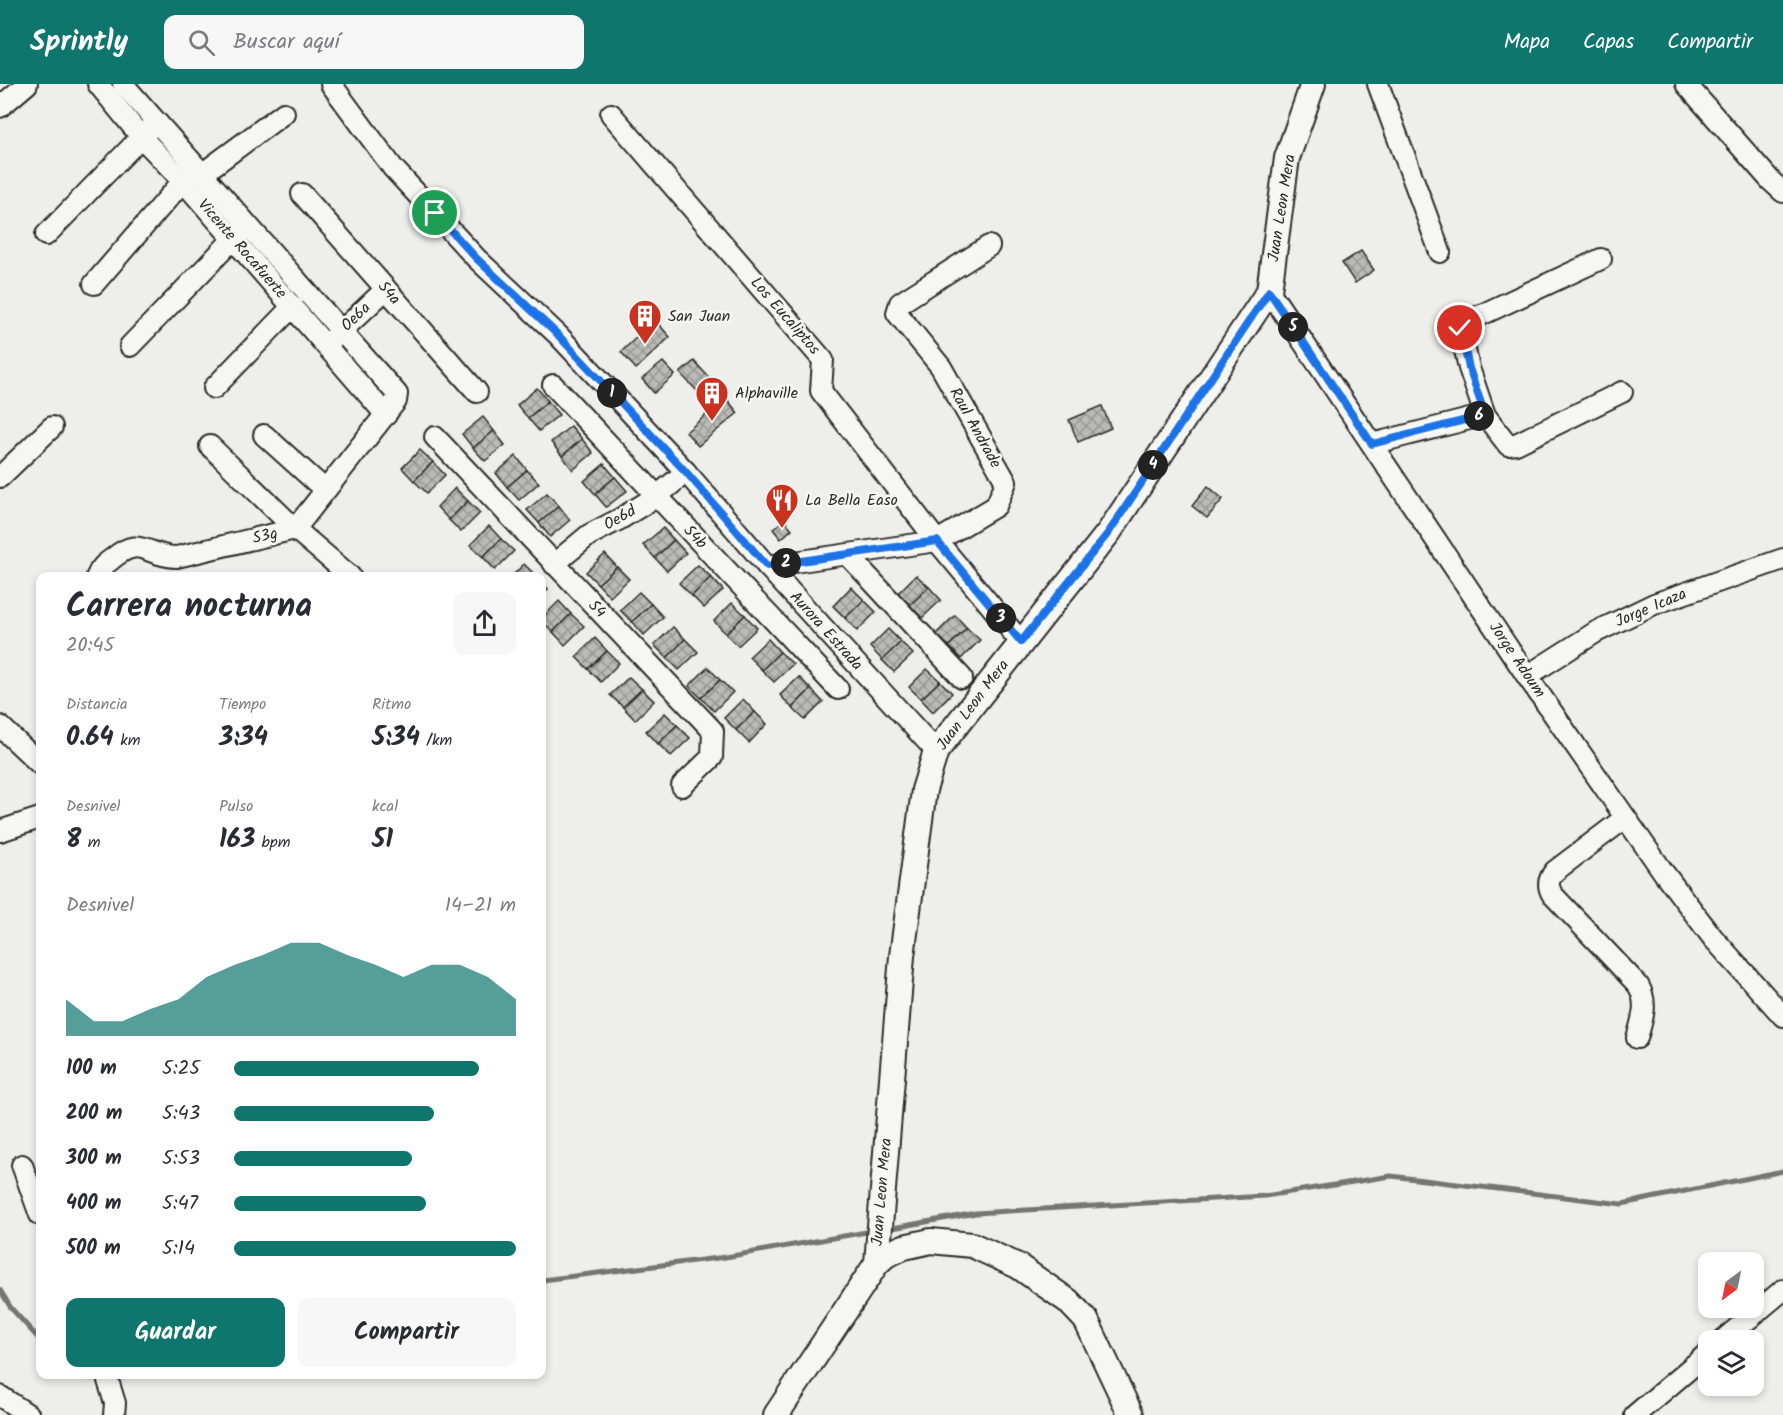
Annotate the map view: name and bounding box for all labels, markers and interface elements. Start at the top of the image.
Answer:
search box [164,15,584,69]
text: Sprintly [30,20,128,65]
text: Buscar aquí [233,25,340,60]
icon: search [185,26,218,59]
text: Mapa [1504,26,1550,59]
text: Capas [1583,26,1634,59]
text: Compartir [1667,26,1753,59]
street label: Juan Leon Mera [1261,153,1303,263]
pin [409,187,460,238]
street label: Vicente Rocafuerte [191,193,293,305]
icon: arrive [418,196,451,229]
street label: Los Eucaliptos [744,271,826,361]
street label: S4a [371,275,407,311]
street label: Oe6a [335,296,377,338]
building icon: San Juan [627,298,663,345]
pin [1434,302,1485,353]
place label: San Juan [668,304,730,329]
icon: check [1443,311,1476,344]
pin: 5 [1278,312,1308,342]
text: 5 [1289,314,1297,339]
building icon: Alphaville [694,375,730,422]
pin: 1 [597,378,627,408]
text: 1 [610,380,614,405]
place label: Alphaville [735,381,798,406]
street label: Raul Andrade [942,383,1008,473]
pin: 6 [1464,401,1494,431]
text: 6 [1475,403,1483,428]
pin: 4 [1138,450,1168,480]
text: 4 [1149,452,1157,477]
restaurant icon: La Bella Easo [764,482,800,529]
place label: La Bella Easo [805,488,898,513]
street label: Oe6d [599,498,642,537]
street label: S4b [677,519,713,555]
street label: S3g [250,521,280,551]
pin: 2 [771,548,801,578]
text: 2 [781,550,791,575]
text: Carrera nocturna [66,581,312,634]
street label: Jorge Icaza [1611,582,1691,634]
street label: Aurora Estrada [783,586,869,676]
button: share [453,592,516,655]
street label: S4 [582,594,612,624]
pin: 3 [986,603,1016,633]
text: 3 [997,605,1005,630]
street label: Jorge Adoum [1482,617,1552,703]
text: 20:45 [66,630,114,662]
street label: Juan Leon Mera [930,654,1016,756]
text: Distancia [66,692,128,717]
text: Tiempo [219,692,266,717]
text: Ritmo [372,692,411,717]
text: 0.64 [66,717,114,759]
text: 3:34 [219,717,268,759]
text: 5:34 [372,717,420,759]
text: km [114,728,140,753]
text: /km [420,728,452,753]
text: Desnivel [66,794,121,819]
text: Pulso [219,794,253,819]
text: kcal [372,794,398,819]
text: 8 [66,819,81,861]
text: 163 [219,819,255,861]
text: 51 [372,819,393,861]
text: m [81,830,101,855]
text: bpm [255,830,290,855]
text: Desnivel [66,890,134,922]
text: 14–21 m [445,890,516,922]
text: 100 m [66,1053,117,1085]
text: 5:25 [162,1053,200,1085]
text: 200 m [66,1098,122,1130]
text: 5:43 [162,1098,200,1130]
street label: Juan Leon Mera [865,1137,899,1247]
text: 300 m [66,1143,122,1175]
text: 5:53 [162,1143,200,1175]
text: 400 m [66,1188,122,1220]
text: 5:47 [162,1188,198,1220]
text: 500 m [66,1233,121,1265]
text: 5:14 [162,1233,195,1265]
north arrow [1698,1252,1764,1318]
map controls [1698,1252,1764,1396]
button: Guardar [66,1298,285,1367]
button: Compartir [297,1298,516,1367]
button: layers [1698,1330,1764,1396]

